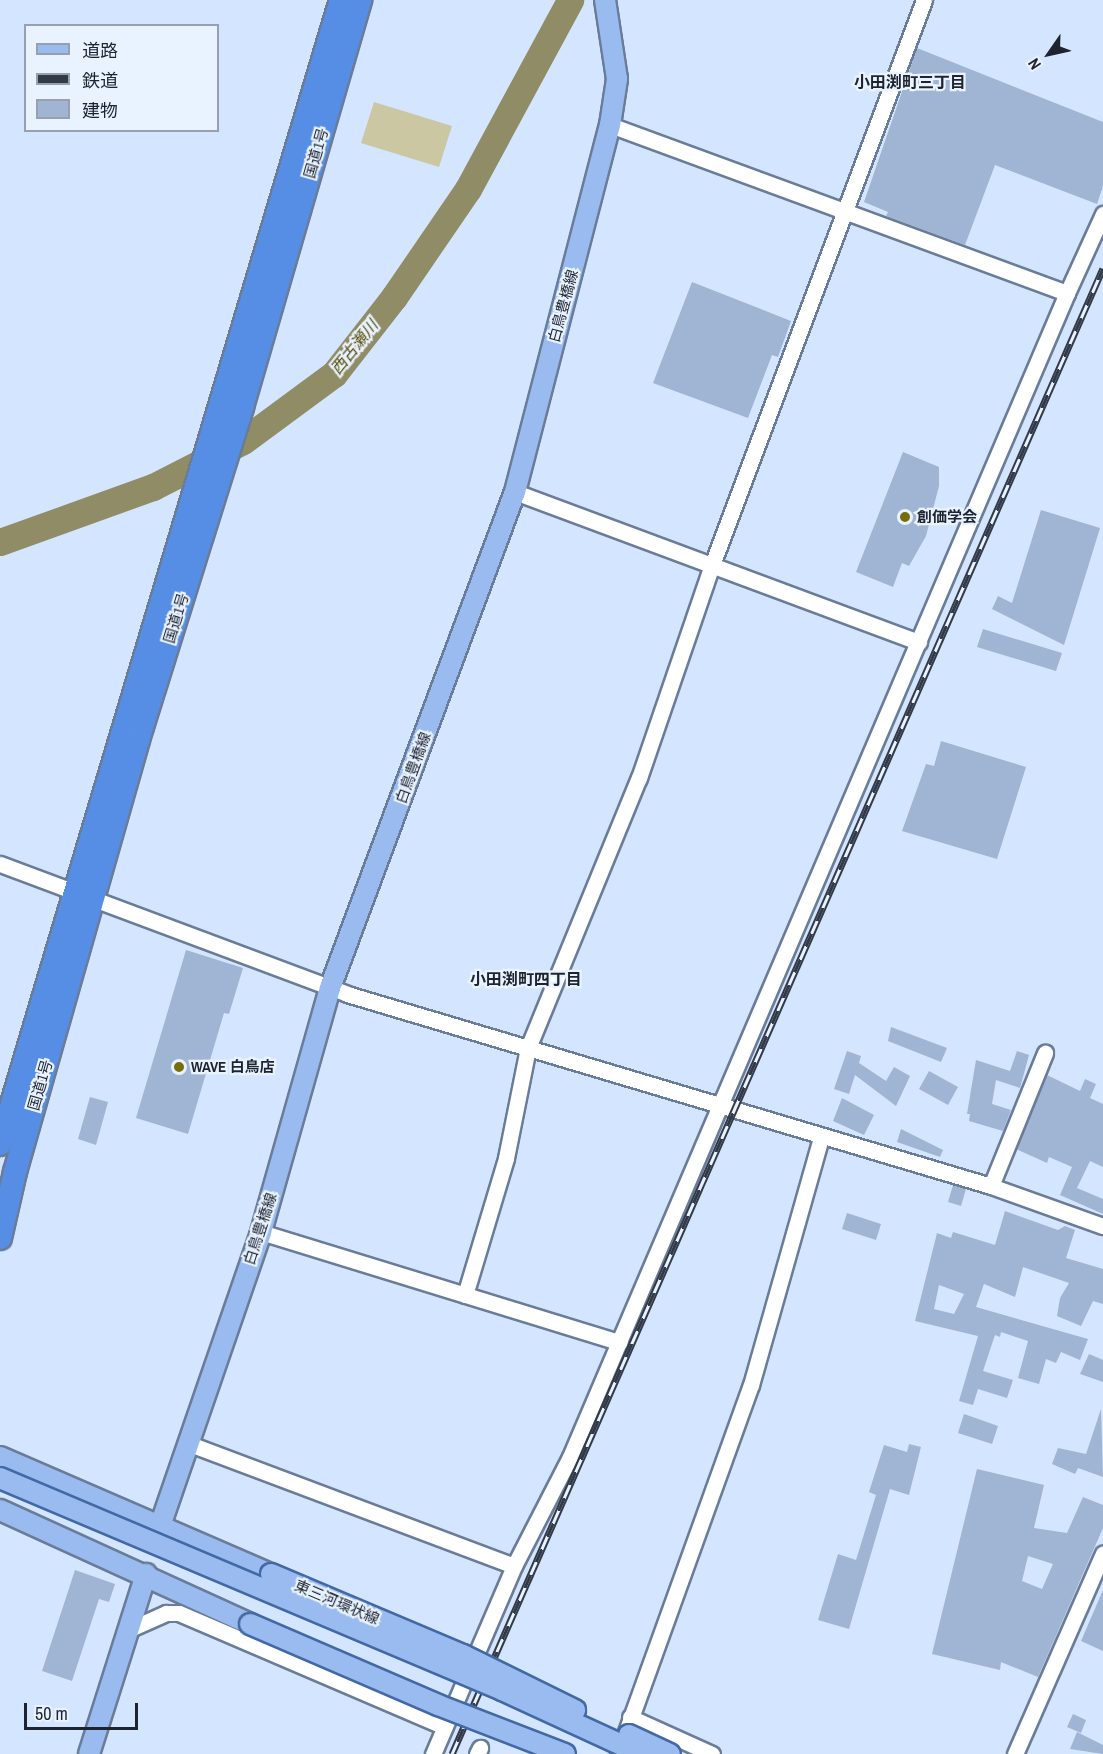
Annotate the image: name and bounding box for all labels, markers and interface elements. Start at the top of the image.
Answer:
legend [24,24,219,132]
north arrow [1019,24,1079,84]
text: 道路 [82,38,118,63]
text: N [1022,54,1046,74]
text: 鉄道 [82,68,118,93]
district label: 小田渕町三丁目 [854,72,966,92]
text: 建物 [82,98,118,123]
street label: 国道1号 [300,126,332,180]
street label: 白鳥豊橋線 [545,267,581,345]
water label: 西古瀬川 [326,316,382,378]
place label: 創価学会 [917,508,977,526]
marker: 創価学会 [898,510,912,524]
street label: 国道1号 [160,591,192,645]
street label: 白鳥豊橋線 [392,730,434,806]
district label: 小田渕町四丁目 [470,969,582,989]
street label: 国道1号 [24,1058,56,1112]
place label: WAVE 白鳥店 [191,1058,275,1076]
marker: WAVE 白鳥店 [172,1060,186,1074]
street label: 白鳥豊橋線 [240,1191,280,1267]
street label: 東三河環状線 [292,1576,382,1628]
scale bar [27,1691,141,1729]
text: 50 m [35,1701,68,1726]

